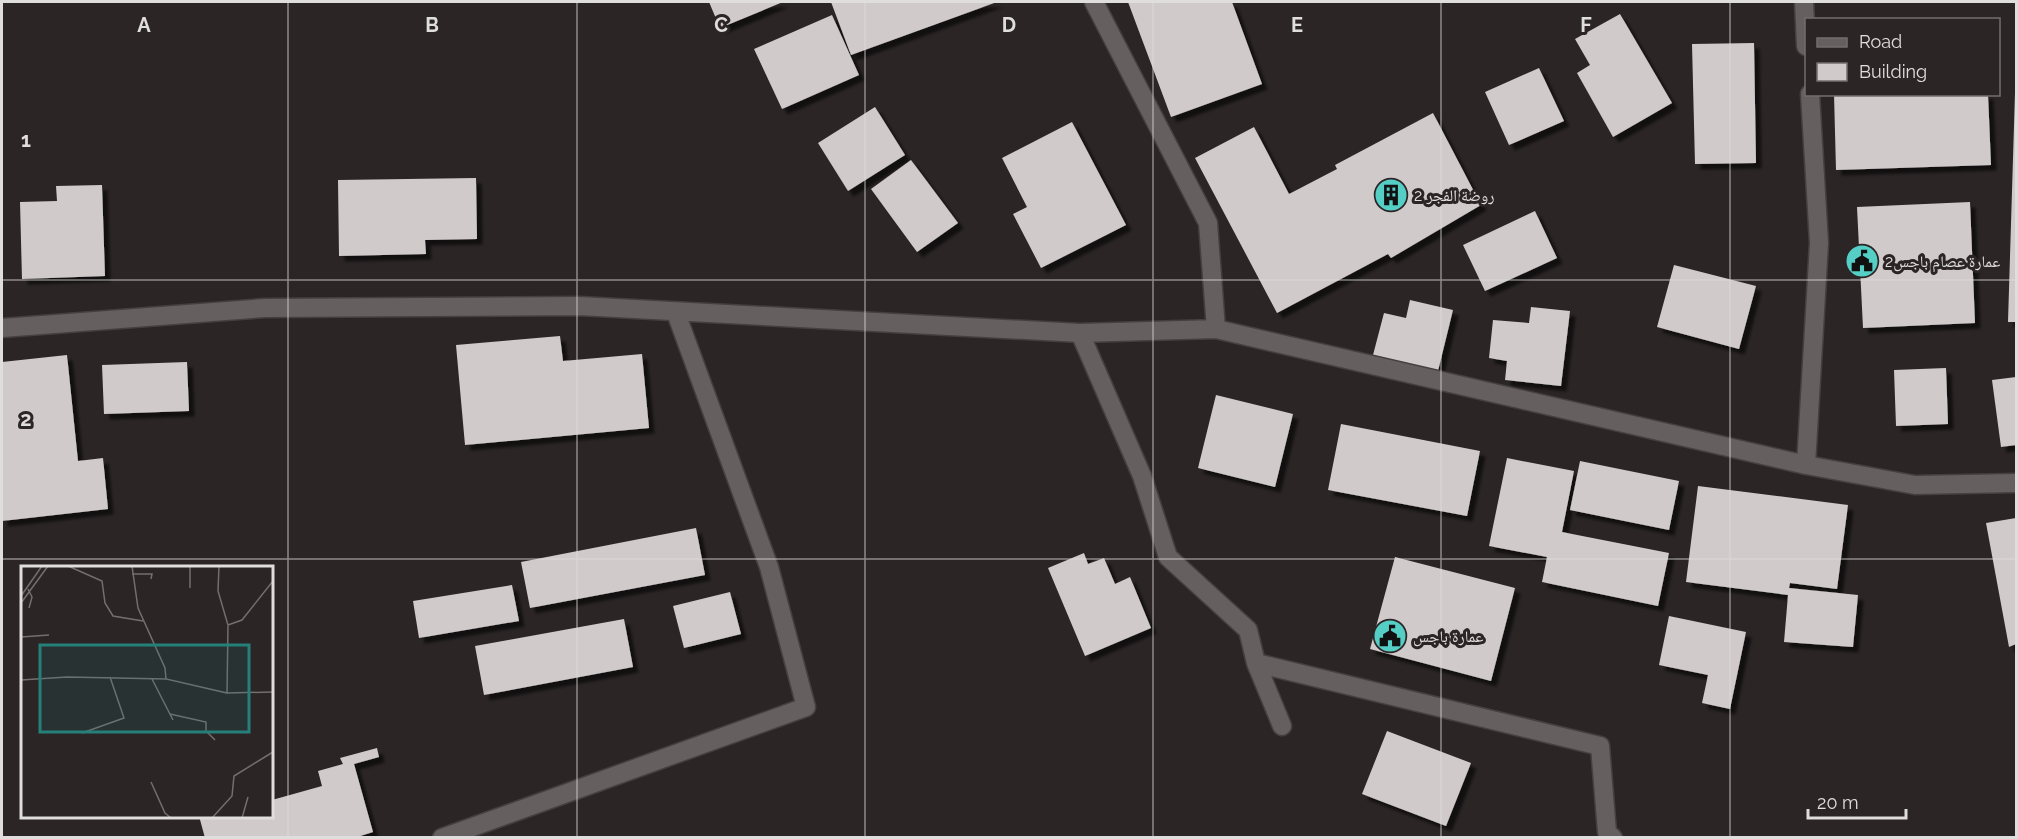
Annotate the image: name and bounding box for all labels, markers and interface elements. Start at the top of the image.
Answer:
text: A [137,13,151,37]
text: B [425,13,439,37]
text: C [714,13,728,37]
text: D [1002,13,1016,37]
text: E [1291,13,1303,37]
text: F [1580,13,1592,37]
legend [1805,18,2000,96]
text: Road [1859,31,1902,52]
text: Building [1859,61,1927,82]
text: 1 [21,128,31,152]
building icon: روضة الفجر 2 [1373,177,1409,213]
place label: روضة الفجر 2 [1414,186,1495,205]
public building icon: عمارة عصام باجس2 [1844,243,1880,279]
place label: عمارة عصام باجس2 [1885,252,2000,272]
text: 2 [20,407,32,431]
inset map [21,566,273,818]
public building icon: عمارة باجس [1372,618,1408,654]
place label: عمارة باجس [1413,627,1483,647]
scale bar [1808,782,1906,820]
text: 20 m [1817,792,1859,813]

